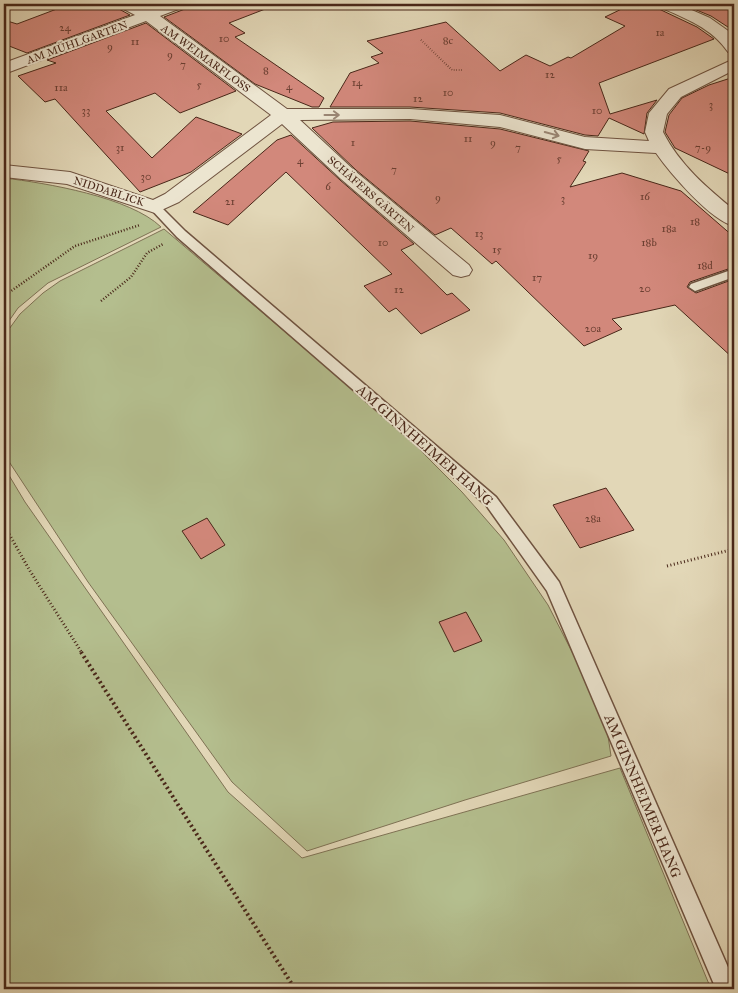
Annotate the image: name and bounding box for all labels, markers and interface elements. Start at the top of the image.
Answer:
street label: AM MÜHLGARTEN [24,17,129,67]
house number: 24 [59,21,72,34]
street label: AM WEIMARFLOSS [158,21,253,95]
house number: 1a [656,26,665,39]
house number: 10 [219,32,229,45]
house number: 8c [443,34,454,47]
house number: 11 [131,35,139,48]
house number: 9 [107,40,113,53]
house number: 9 [167,48,173,61]
house number: 7 [180,58,186,71]
house number: 8 [263,64,269,77]
house number: 12 [545,68,555,81]
house number: 14 [352,76,363,89]
house number: 5 [196,78,202,91]
house number: 4 [286,80,293,93]
house number: 11a [54,81,68,94]
house number: 10 [443,86,453,99]
house number: 12 [413,92,423,105]
house number: 3 [709,98,713,111]
house number: 33 [82,104,90,117]
house number: 10 [592,104,602,117]
one-way arrow [324,110,340,120]
one-way arrow [543,129,559,139]
house number: 11 [464,132,472,145]
house number: 1 [351,136,355,149]
house number: 9 [490,136,496,149]
house number: 31 [116,141,124,154]
house number: 7 [515,141,521,154]
house number: 7-9 [695,141,711,154]
house number: 5 [556,152,562,165]
street label: SCHÄFERS GÄRTEN [325,153,416,235]
house number: 4 [297,154,304,167]
house number: 7 [391,163,397,176]
house number: 30 [141,170,151,183]
street label: NIDDABLICK [72,174,147,209]
house number: 6 [325,180,331,193]
house number: 16 [640,190,650,203]
house number: 9 [435,191,441,204]
house number: 3 [561,192,565,205]
house number: 21 [225,195,235,208]
house number: 18 [690,215,700,228]
house number: 18a [662,222,677,235]
house number: 13 [475,227,483,240]
house number: 10 [378,236,388,249]
house number: 18b [641,236,657,249]
house number: 15 [492,243,502,256]
house number: 19 [588,249,598,262]
house number: 18d [697,259,713,272]
house number: 17 [532,271,542,284]
house number: 20 [639,282,651,295]
house number: 12 [394,283,404,296]
house number: 20a [585,322,602,335]
street label: AM GINNHEIMER HANG [352,381,497,509]
house number: 28a [585,512,601,525]
street label: AM GINNHEIMER HANG [600,711,685,880]

